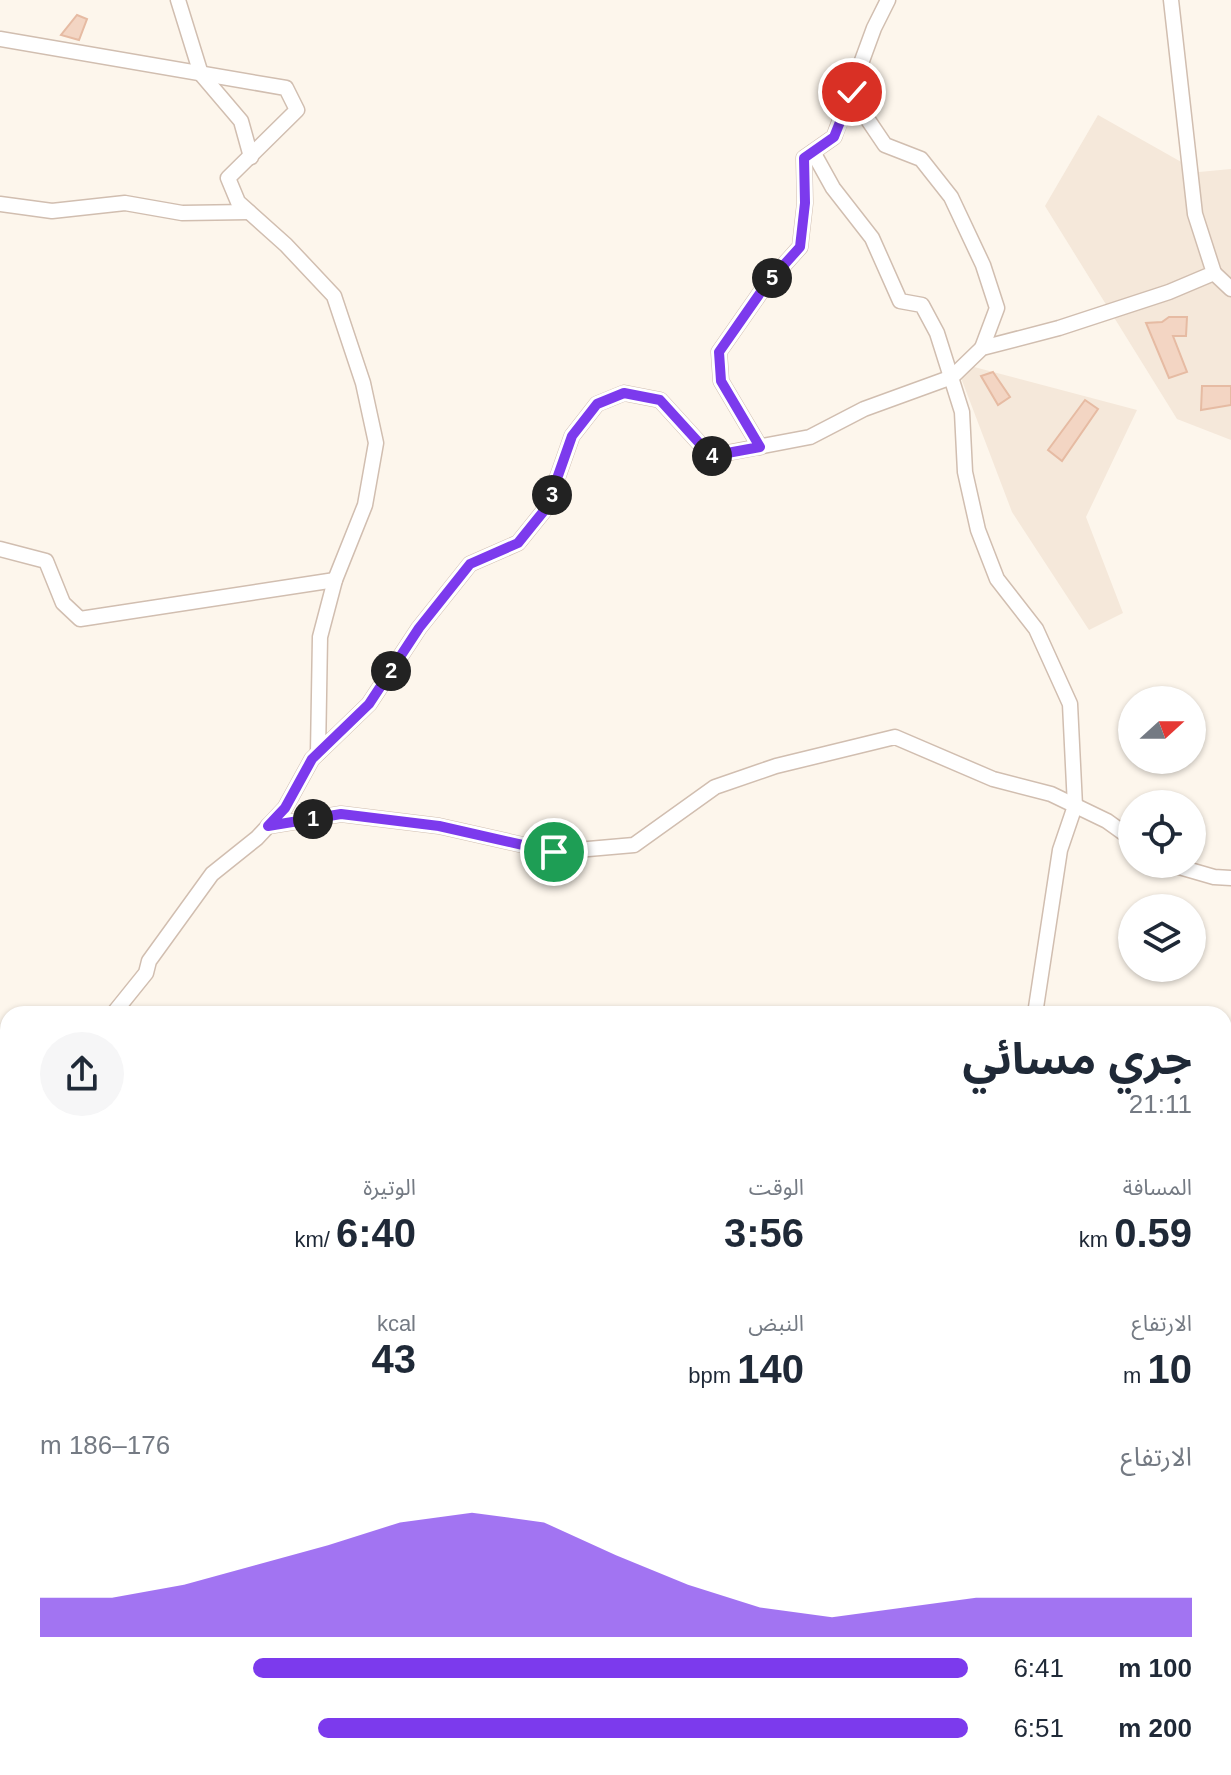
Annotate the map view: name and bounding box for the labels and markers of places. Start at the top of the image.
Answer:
pin [818,58,886,126]
pin: 5 [752,258,792,298]
pin: 4 [692,436,732,476]
pin: 3 [532,475,572,515]
pin: 2 [371,651,411,691]
pin: 1 [293,799,333,839]
pin [520,818,588,886]

